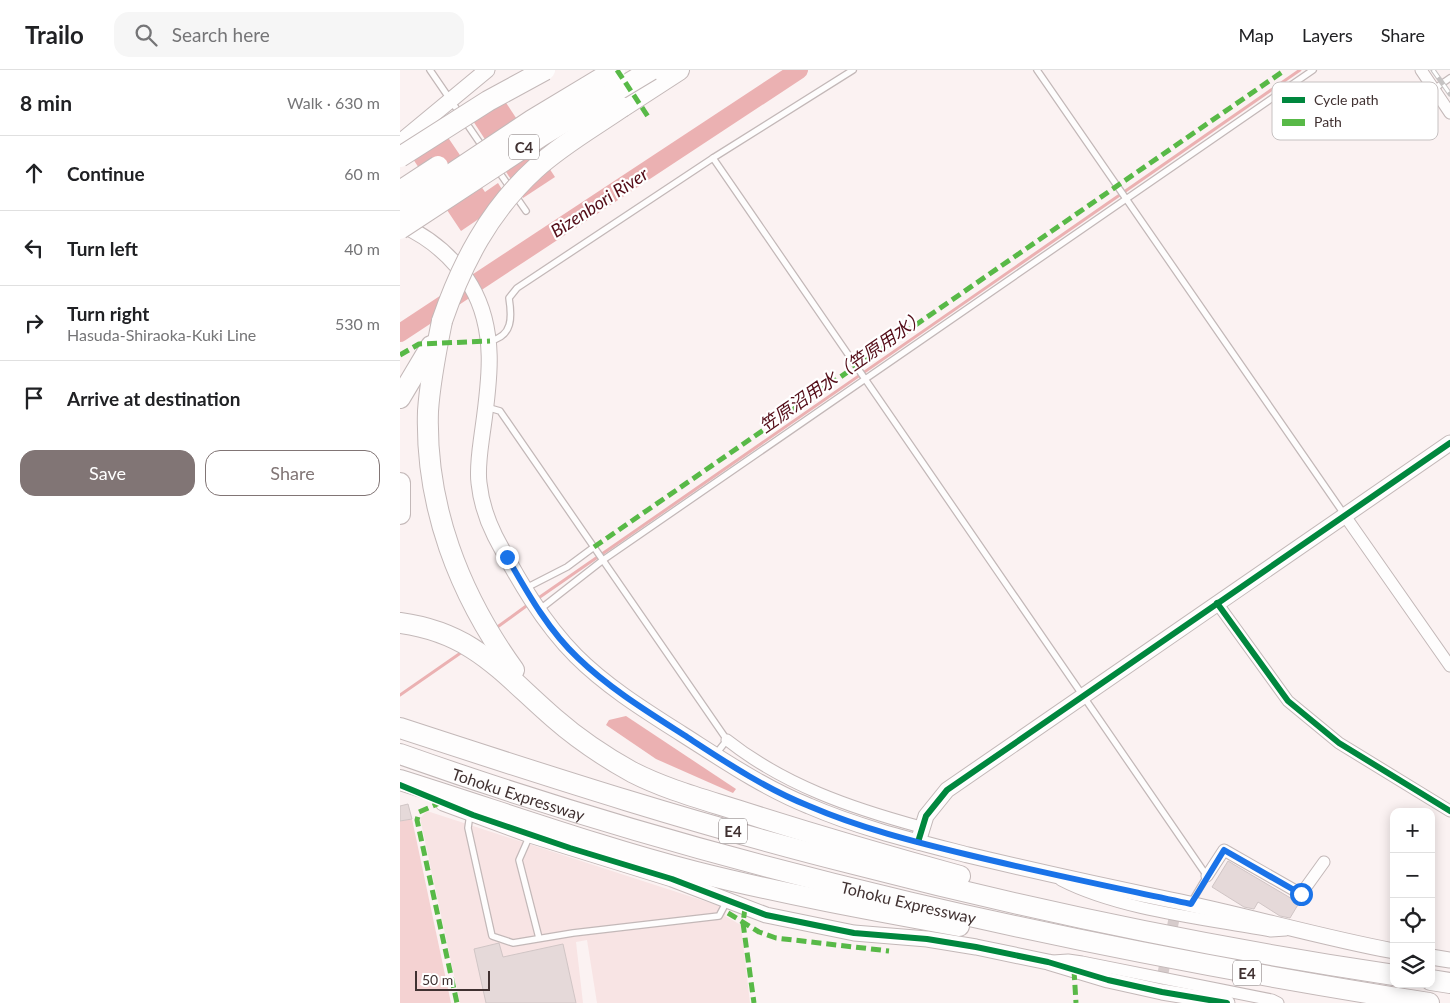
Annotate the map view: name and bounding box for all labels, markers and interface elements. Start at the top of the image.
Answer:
search box [114,12,464,57]
text: Trailo [25,20,84,49]
icon: search [132,21,160,49]
text: Search here [172,23,270,46]
text: Map [1238,24,1274,46]
text: Layers [1302,24,1353,46]
text: Share [1381,24,1425,46]
legend [1272,82,1438,140]
text: 8 min [20,90,72,115]
text: Cycle path [1314,91,1379,108]
text: Walk · 630 m [287,93,380,112]
text: Path [1314,113,1342,130]
road number: C4 [509,134,539,160]
icon: ahead [20,159,48,187]
text: Continue [67,162,145,185]
water label: Bizenbori River [546,162,652,242]
text: 60 m [344,164,380,183]
icon: left [20,234,48,262]
text: Turn left [67,237,138,260]
text: 40 m [344,239,380,258]
text: Turn right [67,302,149,325]
water label: 笠原沼用水（笠原用水） [755,305,929,437]
icon: right [20,309,48,337]
text: 530 m [335,314,380,333]
text: Hasuda-Shiraoka-Kuki Line [67,325,256,344]
icon: arrive [20,384,48,412]
text: Arrive at destination [67,387,240,410]
button: Save [20,450,195,496]
button: Share [205,450,380,496]
route end [496,546,519,569]
street label: Tohoku Expressway [450,763,588,824]
map controls [1390,808,1435,988]
button: + [1390,808,1435,853]
road number: E4 [719,818,747,844]
button: − [1390,853,1435,898]
street label: Tohoku Expressway [839,877,979,927]
route start [1290,883,1313,906]
button: locate [1390,898,1435,943]
button: layers [1390,943,1435,988]
road number: E4 [1233,960,1261,986]
scale bar [415,968,490,991]
text: 50 m [422,971,453,988]

